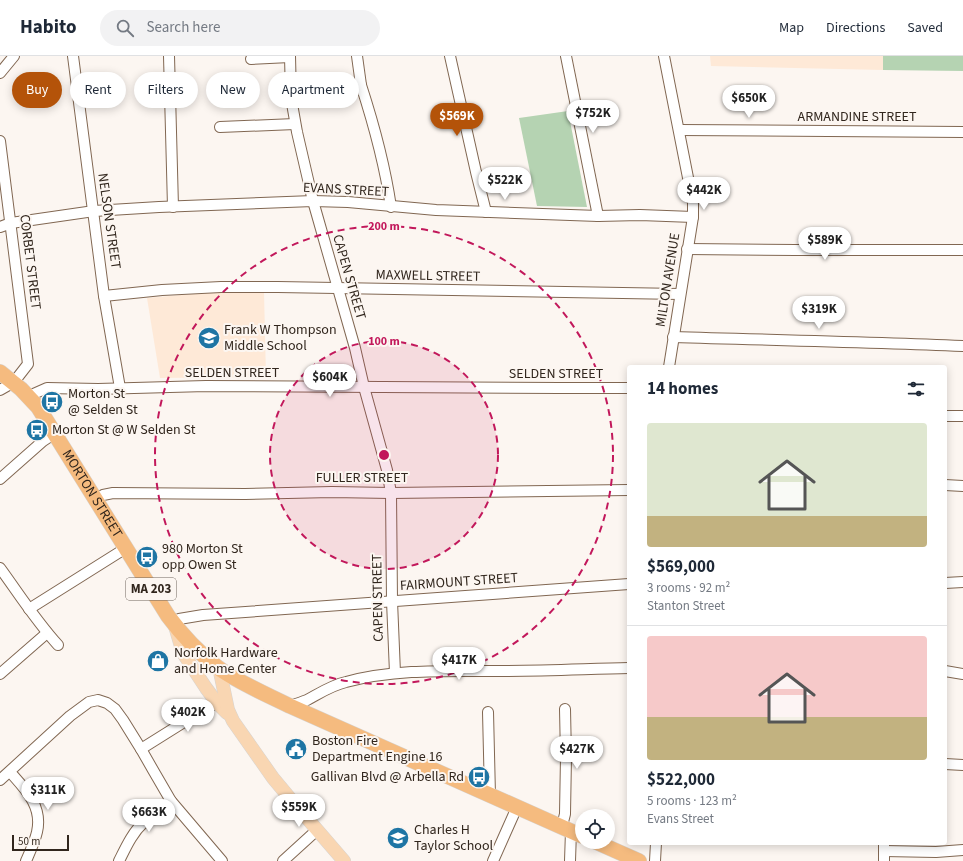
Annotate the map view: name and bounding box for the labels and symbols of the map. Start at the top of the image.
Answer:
pin: $650K [721,85,777,119]
pin: $752K [565,100,621,134]
pin: $569K [429,103,485,137]
street label: ARMANDINE STREET [798,107,917,127]
pin: $522K [477,167,533,201]
street label: NELSON STREET [92,172,126,271]
pin: $442K [676,177,732,211]
street label: EVANS STREET [302,178,390,202]
street label: CORBET STREET [14,213,46,311]
text: 200 m [368,218,400,235]
pin: $589K [797,227,853,261]
street label: CAPEN STREET [327,232,371,322]
street label: MILTON AVENUE [651,232,685,328]
street label: MAXWELL STREET [375,265,481,287]
pin: $319K [791,296,847,330]
place label: Frank W Thompson Middle School [224,320,337,356]
school or university icon: Frank W Thompson Middle School [196,325,222,351]
text: 100 m [368,333,400,350]
street label: SELDEN STREET [185,363,280,383]
pin: $604K [302,364,358,398]
street label: SELDEN STREET [509,364,604,384]
place label: Morton St @ Selden St [68,384,138,420]
bus stop icon: Morton St @ Selden St [39,389,65,415]
bus stop icon: Morton St @ W Selden St [24,417,50,443]
place label: Morton St @ W Selden St [52,420,196,440]
street label: MORTON STREET [57,446,127,542]
centre of rings [377,448,391,462]
street label: FULLER STREET [316,468,409,488]
place label: 980 Morton St opp Owen St [162,539,243,575]
bus stop icon: 980 Morton St opp Owen St [134,544,160,570]
street label: CAPEN STREET [367,553,389,642]
street label: FAIRMOUNT STREET [399,568,519,596]
road number: MA 203 [126,578,176,600]
place label: Norfolk Hardware and Home Center [174,643,278,679]
pin: $417K [431,647,487,681]
shop icon: Norfolk Hardware and Home Center [145,648,171,674]
pin: $402K [160,699,216,733]
place label: Boston Fire Department Engine 16 [312,731,442,767]
public building icon: Boston Fire Department Engine 16 [283,736,309,762]
pin: $427K [549,736,605,770]
bus stop icon: Gallivan Blvd @ Arbella Rd [466,764,492,790]
place label: Gallivan Blvd @ Arbella Rd [311,767,464,787]
pin: $311K [20,777,76,811]
pin: $559K [271,794,327,828]
pin: $663K [121,799,177,833]
place label: Charles H Taylor School [414,820,494,856]
school or university icon: Charles H Taylor School [385,825,411,851]
scale bar [12,833,69,852]

